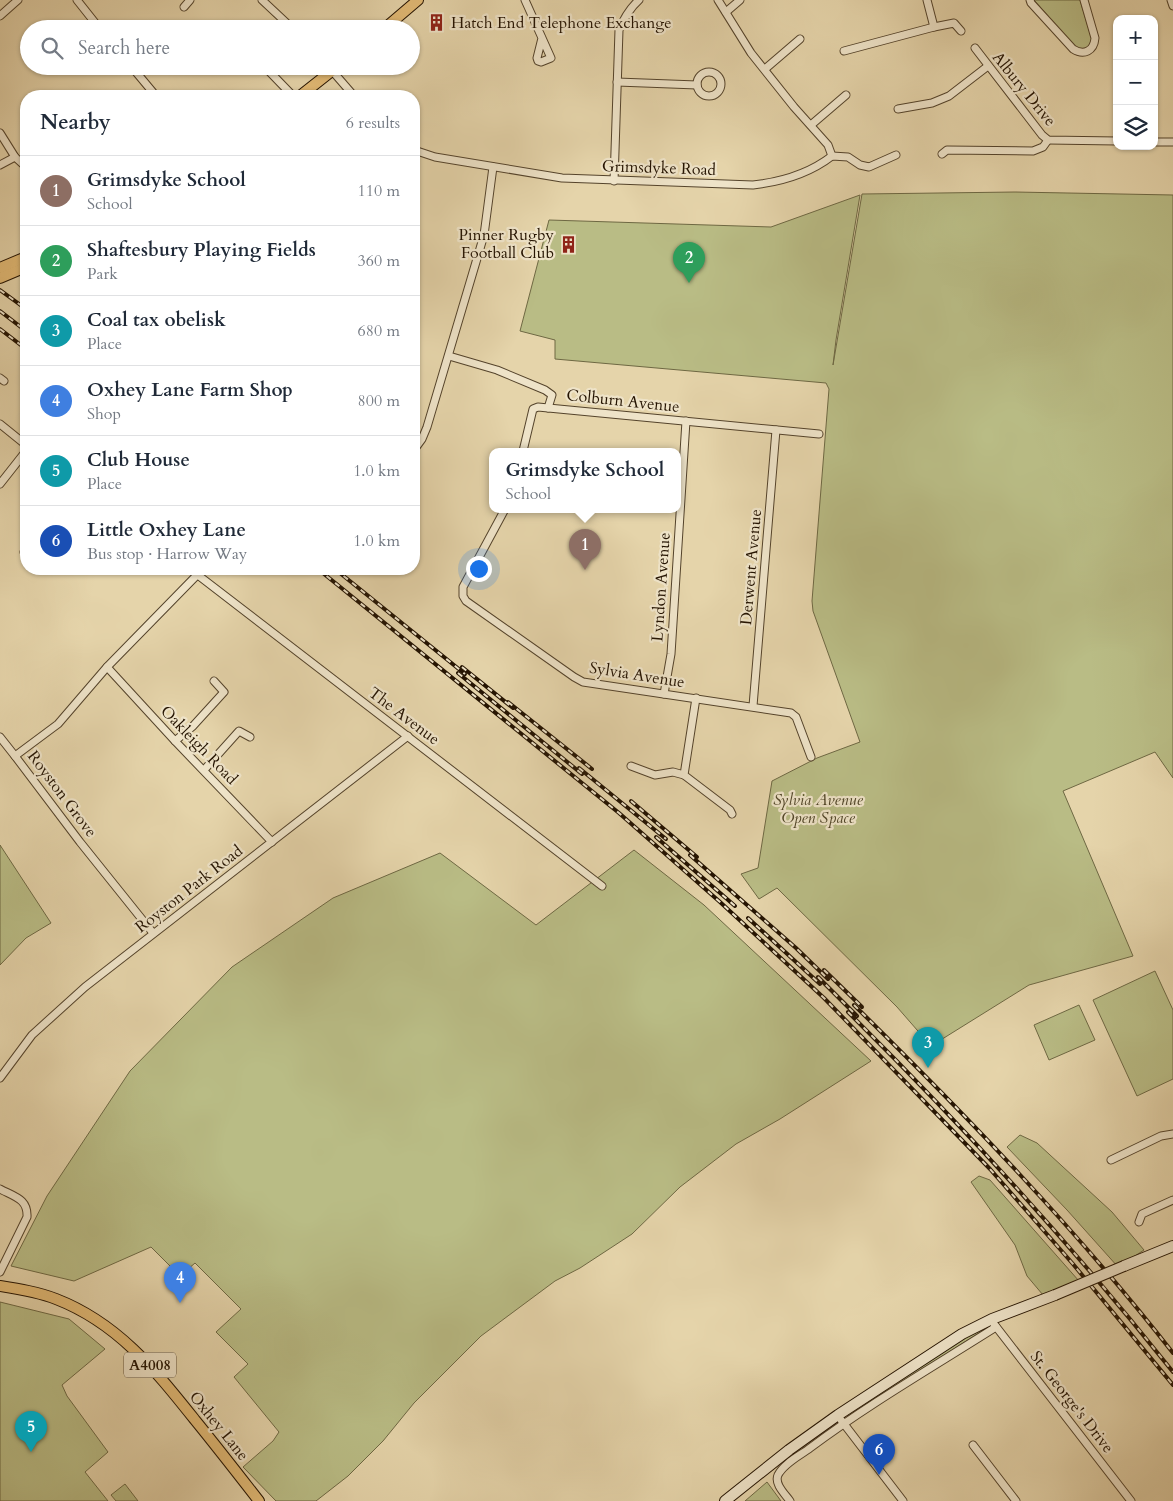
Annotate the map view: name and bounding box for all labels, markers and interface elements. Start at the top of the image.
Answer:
place label: Hatch End Telephone Exchange [451,12,672,34]
building icon: Hatch End Telephone Exchange [427,13,447,33]
map controls [1113,15,1158,150]
button: + [1113,15,1158,60]
search box [20,20,420,75]
icon: search [38,34,66,62]
text: Search here [78,35,170,61]
street label: Albury Drive [987,47,1061,131]
button: − [1113,60,1158,105]
button: layers [1113,105,1158,150]
text: Nearby [40,108,111,137]
text: 6 results [346,112,400,134]
street label: Grimsdyke Road [602,155,717,181]
text: Grimsdyke School [87,167,246,193]
text: 1 [52,180,60,202]
text: 110 m [358,180,400,202]
text: School [87,193,132,215]
place label: Pinner Rugby Football Club [459,224,555,264]
building icon: Pinner Rugby Football Club [558,234,578,254]
text: Shaftesbury Playing Fields [87,237,316,263]
pin: 2 [673,242,705,283]
text: 2 [52,250,60,272]
text: 360 m [358,250,400,272]
text: Park [87,263,118,285]
text: Coal tax obelisk [87,307,226,333]
text: 3 [52,320,60,342]
text: 680 m [358,320,400,342]
text: Place [87,333,122,355]
text: Oxhey Lane Farm Shop [87,377,293,403]
street label: Colburn Avenue [565,384,681,418]
text: 4 [52,390,60,412]
text: 800 m [358,390,400,412]
text: Shop [87,403,121,425]
text: Club House [87,447,190,473]
popup [489,448,681,513]
text: Grimsdyke School [506,457,664,483]
text: 5 [52,460,60,482]
text: 1.0 km [353,460,400,482]
text: Place [87,473,122,495]
text: School [506,483,551,505]
street label: Derwent Avenue [735,508,767,626]
text: Little Oxhey Lane [87,517,246,543]
pin: 1 [569,529,601,570]
text: 6 [52,530,60,552]
text: 1.0 km [353,530,400,552]
street label: Lyndon Avenue [646,532,676,642]
text: Bus stop · Harrow Way [87,543,247,565]
your location [466,556,492,582]
street label: Sylvia Avenue [588,657,686,693]
street label: The Avenue [364,682,444,750]
street label: Oakleigh Road [156,701,243,790]
street label: Royston Grove [22,746,102,842]
park label: Sylvia Avenue Open Space [773,789,864,829]
street label: Royston Park Road [131,840,248,938]
pin: 3 [912,1027,944,1068]
pin: 4 [164,1262,196,1303]
street label: St. George's Drive [1025,1346,1119,1458]
road number: A4008 [124,1352,176,1378]
street label: Oxhey Lane [184,1387,254,1465]
pin: 5 [15,1411,47,1452]
pin: 6 [863,1434,895,1475]

